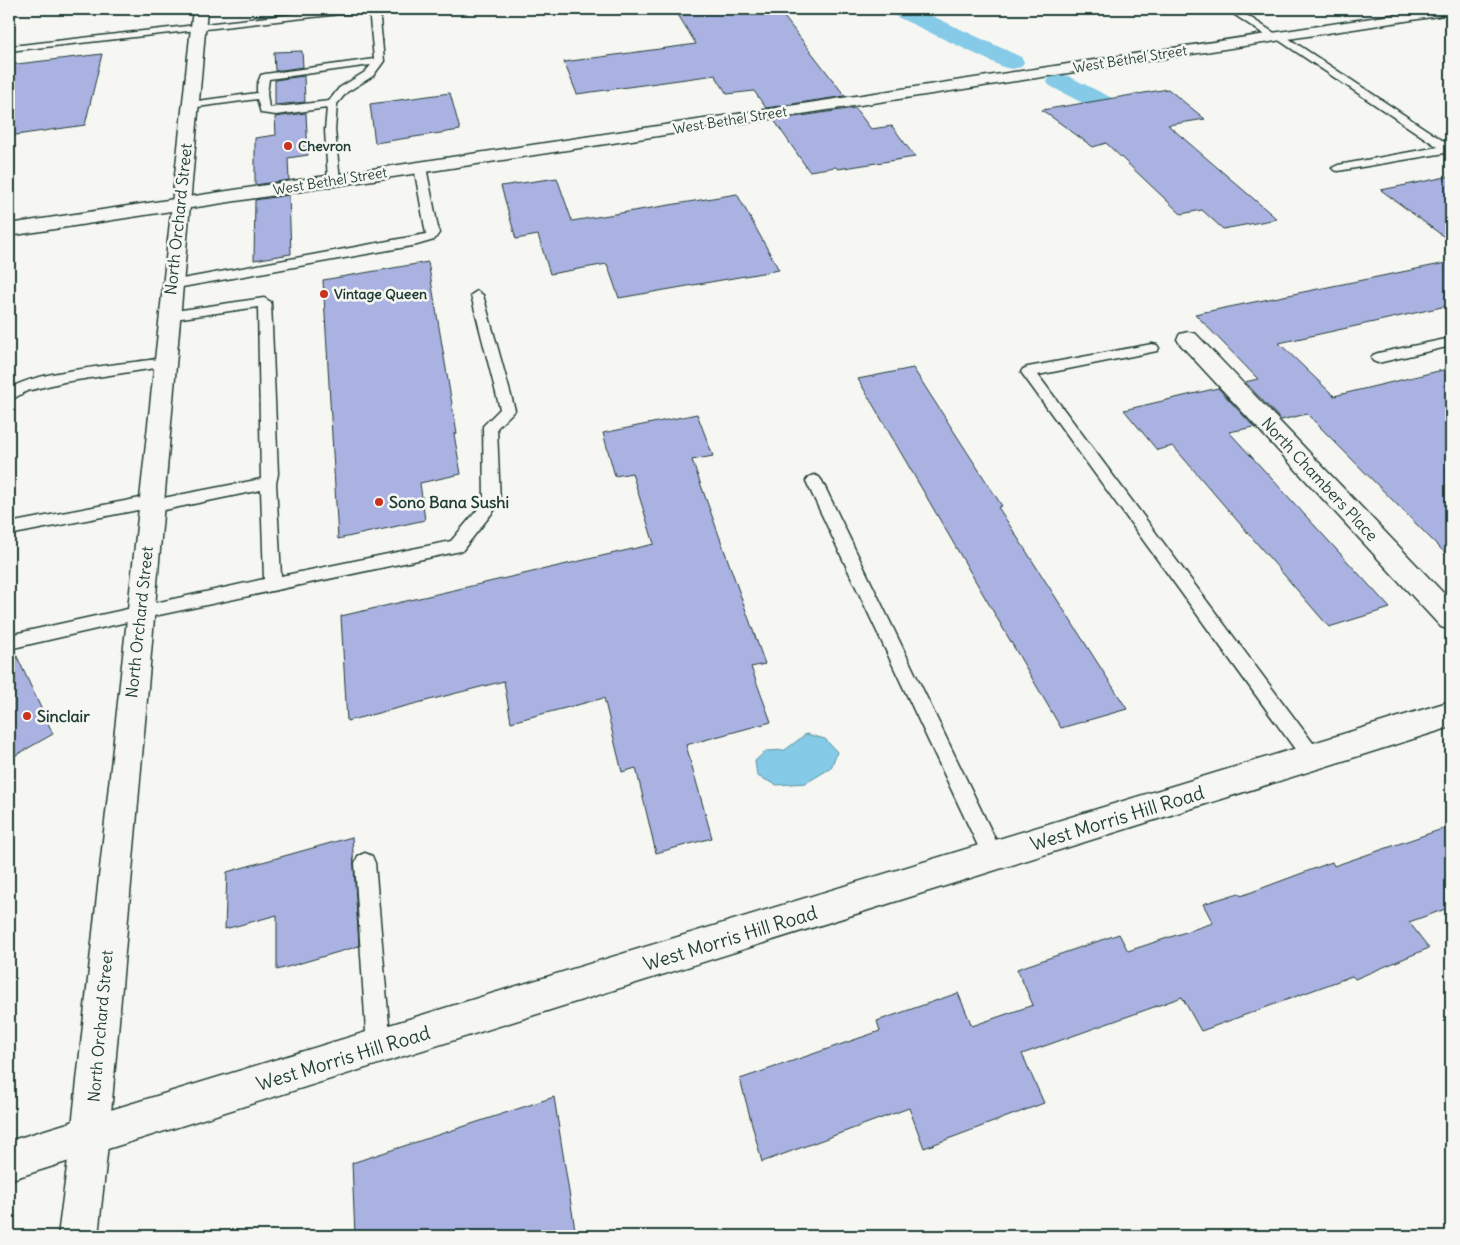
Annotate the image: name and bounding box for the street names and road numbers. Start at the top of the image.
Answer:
street label: West Bethel Street [1072,41,1189,77]
street label: West Bethel Street [672,102,789,138]
street label: North Orchard Street [160,142,196,296]
street label: West Bethel Street [272,163,389,199]
street label: North Chambers Place [1258,413,1382,545]
street label: North Orchard Street [121,545,157,699]
street label: West Morris Hill Road [1027,780,1207,856]
street label: West Morris Hill Road [640,900,820,976]
street label: North Orchard Street [83,949,117,1103]
street label: West Morris Hill Road [253,1020,433,1096]

